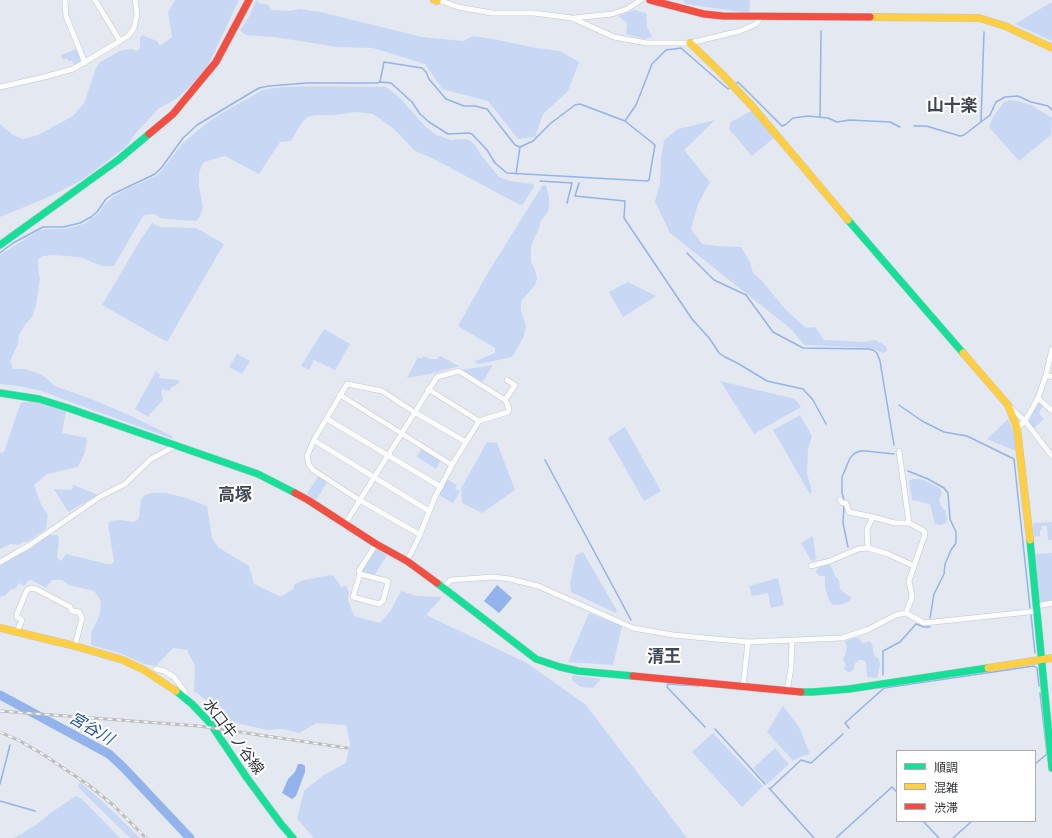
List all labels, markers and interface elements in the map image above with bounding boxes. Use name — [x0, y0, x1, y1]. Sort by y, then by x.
district label: 山十楽 — [927, 96, 977, 116]
district label: 高塚 — [218, 485, 252, 505]
district label: 清王 — [647, 647, 681, 667]
street label: 水口牛ノ谷線 — [199, 696, 267, 778]
water label: 宮谷川 — [65, 709, 117, 749]
legend — [896, 750, 1036, 822]
text: 順調 — [934, 760, 958, 775]
text: 混雑 — [934, 780, 958, 795]
text: 渋滞 — [934, 800, 958, 815]

